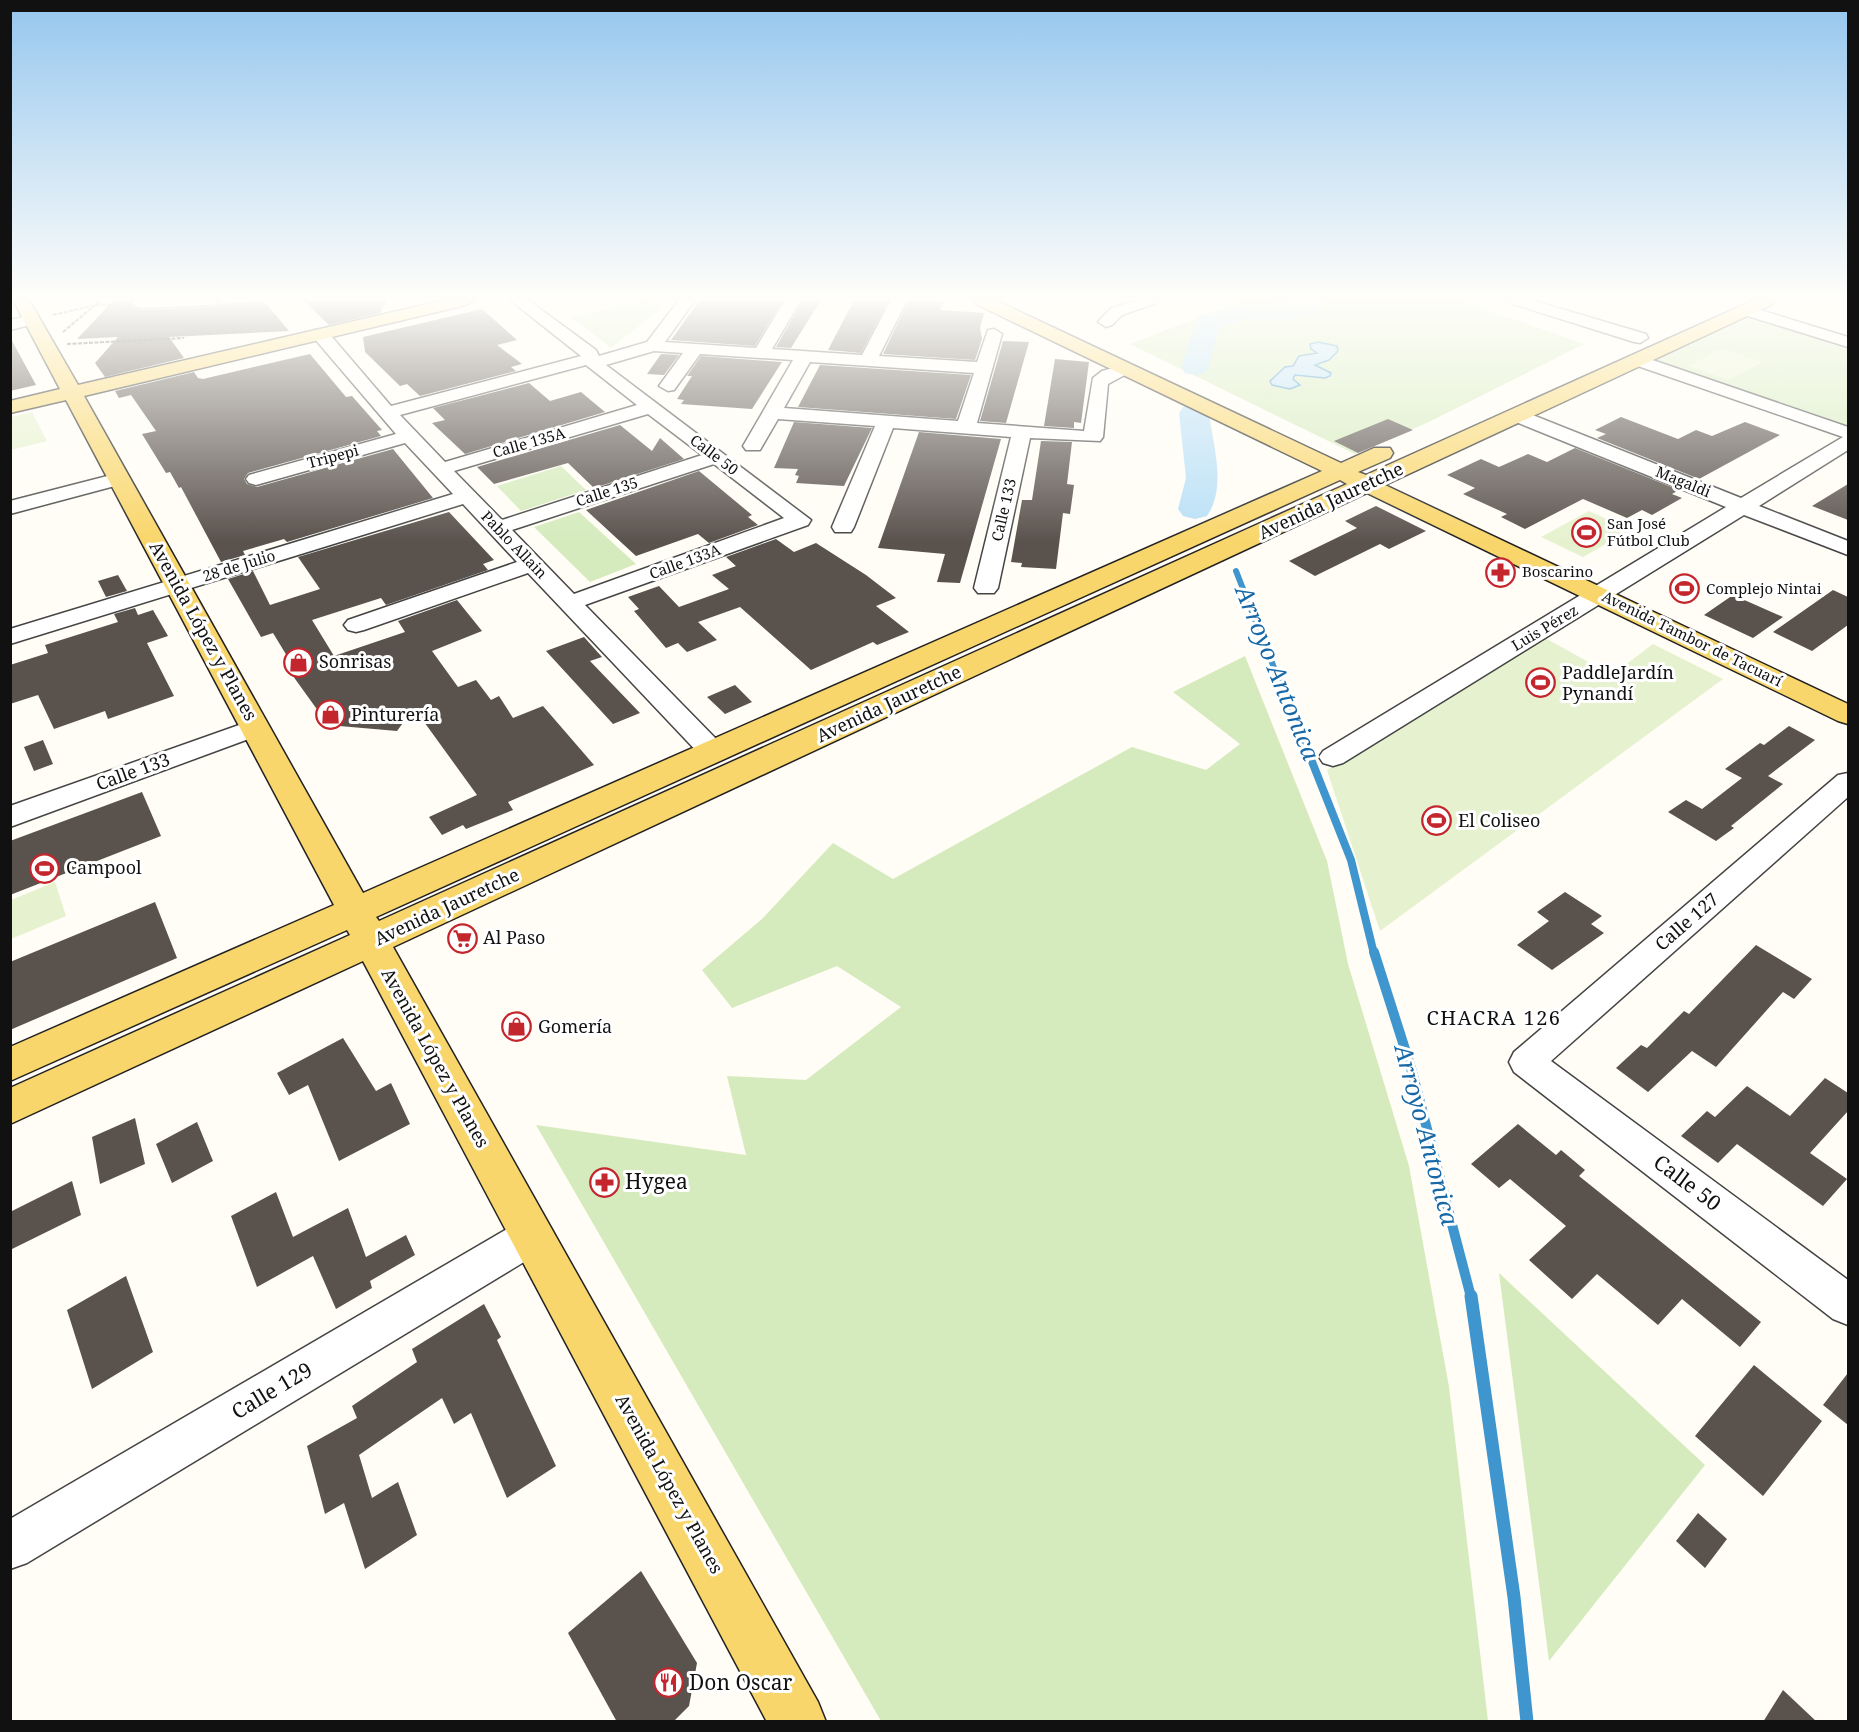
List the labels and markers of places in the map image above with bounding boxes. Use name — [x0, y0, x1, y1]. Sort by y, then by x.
place label: San José Fútbol Club — [1607, 513, 1690, 550]
sports icon: San José Fútbol Club — [1570, 517, 1602, 549]
pharmacy icon: Boscarino — [1485, 556, 1517, 588]
place label: Boscarino — [1522, 561, 1593, 581]
sports icon: Complejo Nintai — [1669, 573, 1701, 605]
place label: Complejo Nintai — [1706, 578, 1822, 598]
shop icon: Sonrisas — [282, 646, 314, 678]
place label: Sonrisas — [319, 649, 391, 673]
place label: PaddleJardín Pynandí — [1562, 660, 1674, 705]
sports icon: PaddleJardín Pynandí — [1525, 667, 1557, 699]
shop icon: Pinturería — [314, 699, 346, 731]
place label: Pinturería — [351, 702, 440, 726]
sports icon: El Coliseo — [1421, 805, 1453, 837]
place label: El Coliseo — [1458, 808, 1540, 832]
sports icon: Campool — [29, 852, 61, 884]
place label: Campool — [66, 855, 142, 879]
supermarket icon: Al Paso — [446, 922, 478, 954]
place label: Al Paso — [483, 925, 545, 949]
shop icon: Gomería — [501, 1011, 533, 1043]
place label: Gomería — [538, 1014, 612, 1038]
pharmacy icon: Hygea — [588, 1166, 620, 1198]
place label: Hygea — [625, 1167, 688, 1195]
restaurant icon: Don Oscar — [652, 1667, 684, 1699]
place label: Don Oscar — [689, 1668, 793, 1696]

